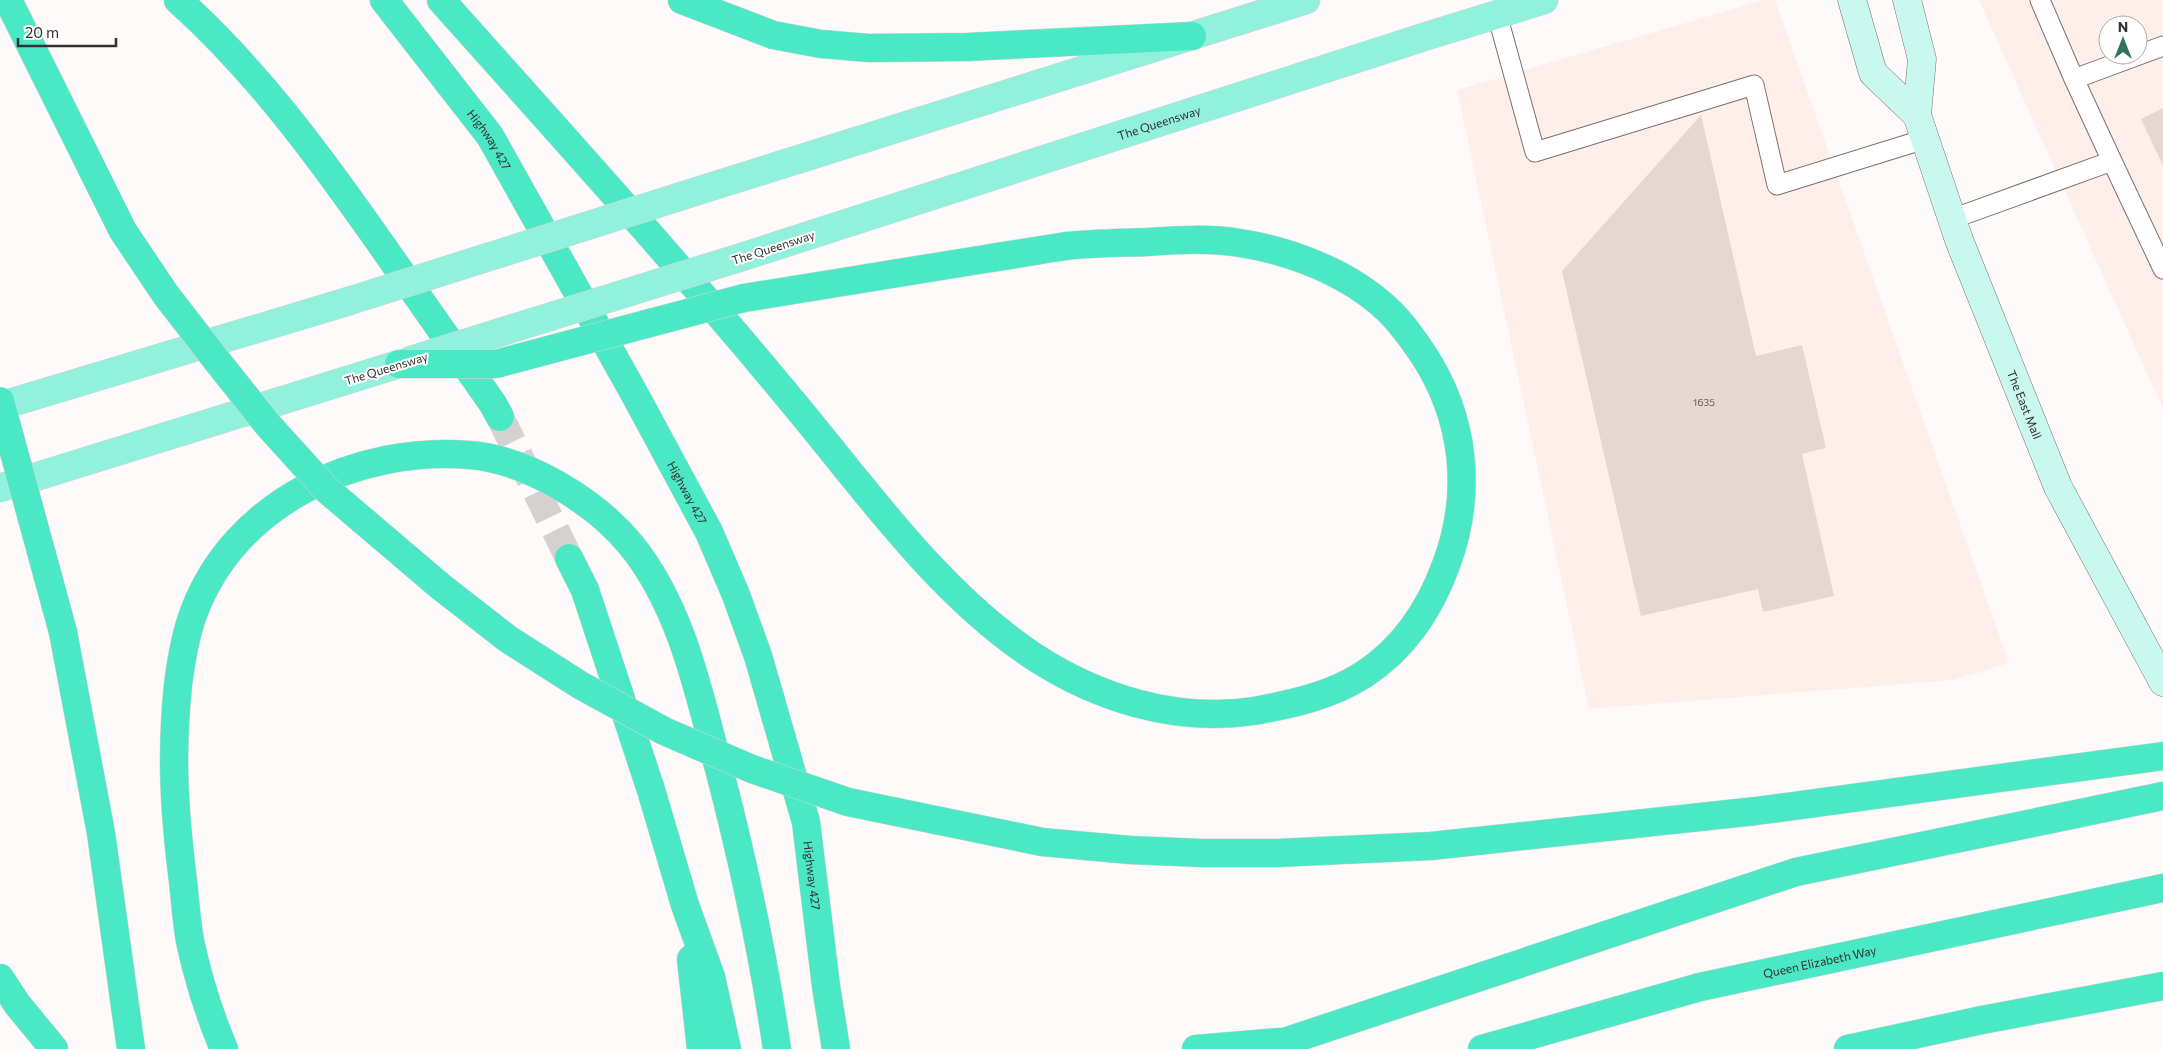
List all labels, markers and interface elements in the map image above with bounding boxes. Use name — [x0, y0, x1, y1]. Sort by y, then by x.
scale bar — [18, 15, 115, 47]
north arrow — [2098, 15, 2148, 65]
text: N — [2118, 18, 2128, 35]
text: 20 m — [25, 23, 59, 41]
street label: The Queensway — [1116, 102, 1202, 142]
street label: Highway 427 — [465, 106, 514, 172]
street label: The Queensway — [730, 227, 816, 267]
street label: The Queensway — [343, 349, 429, 387]
street label: The East Mall — [2005, 368, 2045, 441]
house number: 1635 — [1693, 396, 1715, 408]
street label: Highway 427 — [665, 459, 710, 526]
street label: Highway 427 — [801, 840, 824, 911]
street label: Queen Elizabeth Way — [1762, 943, 1878, 980]

